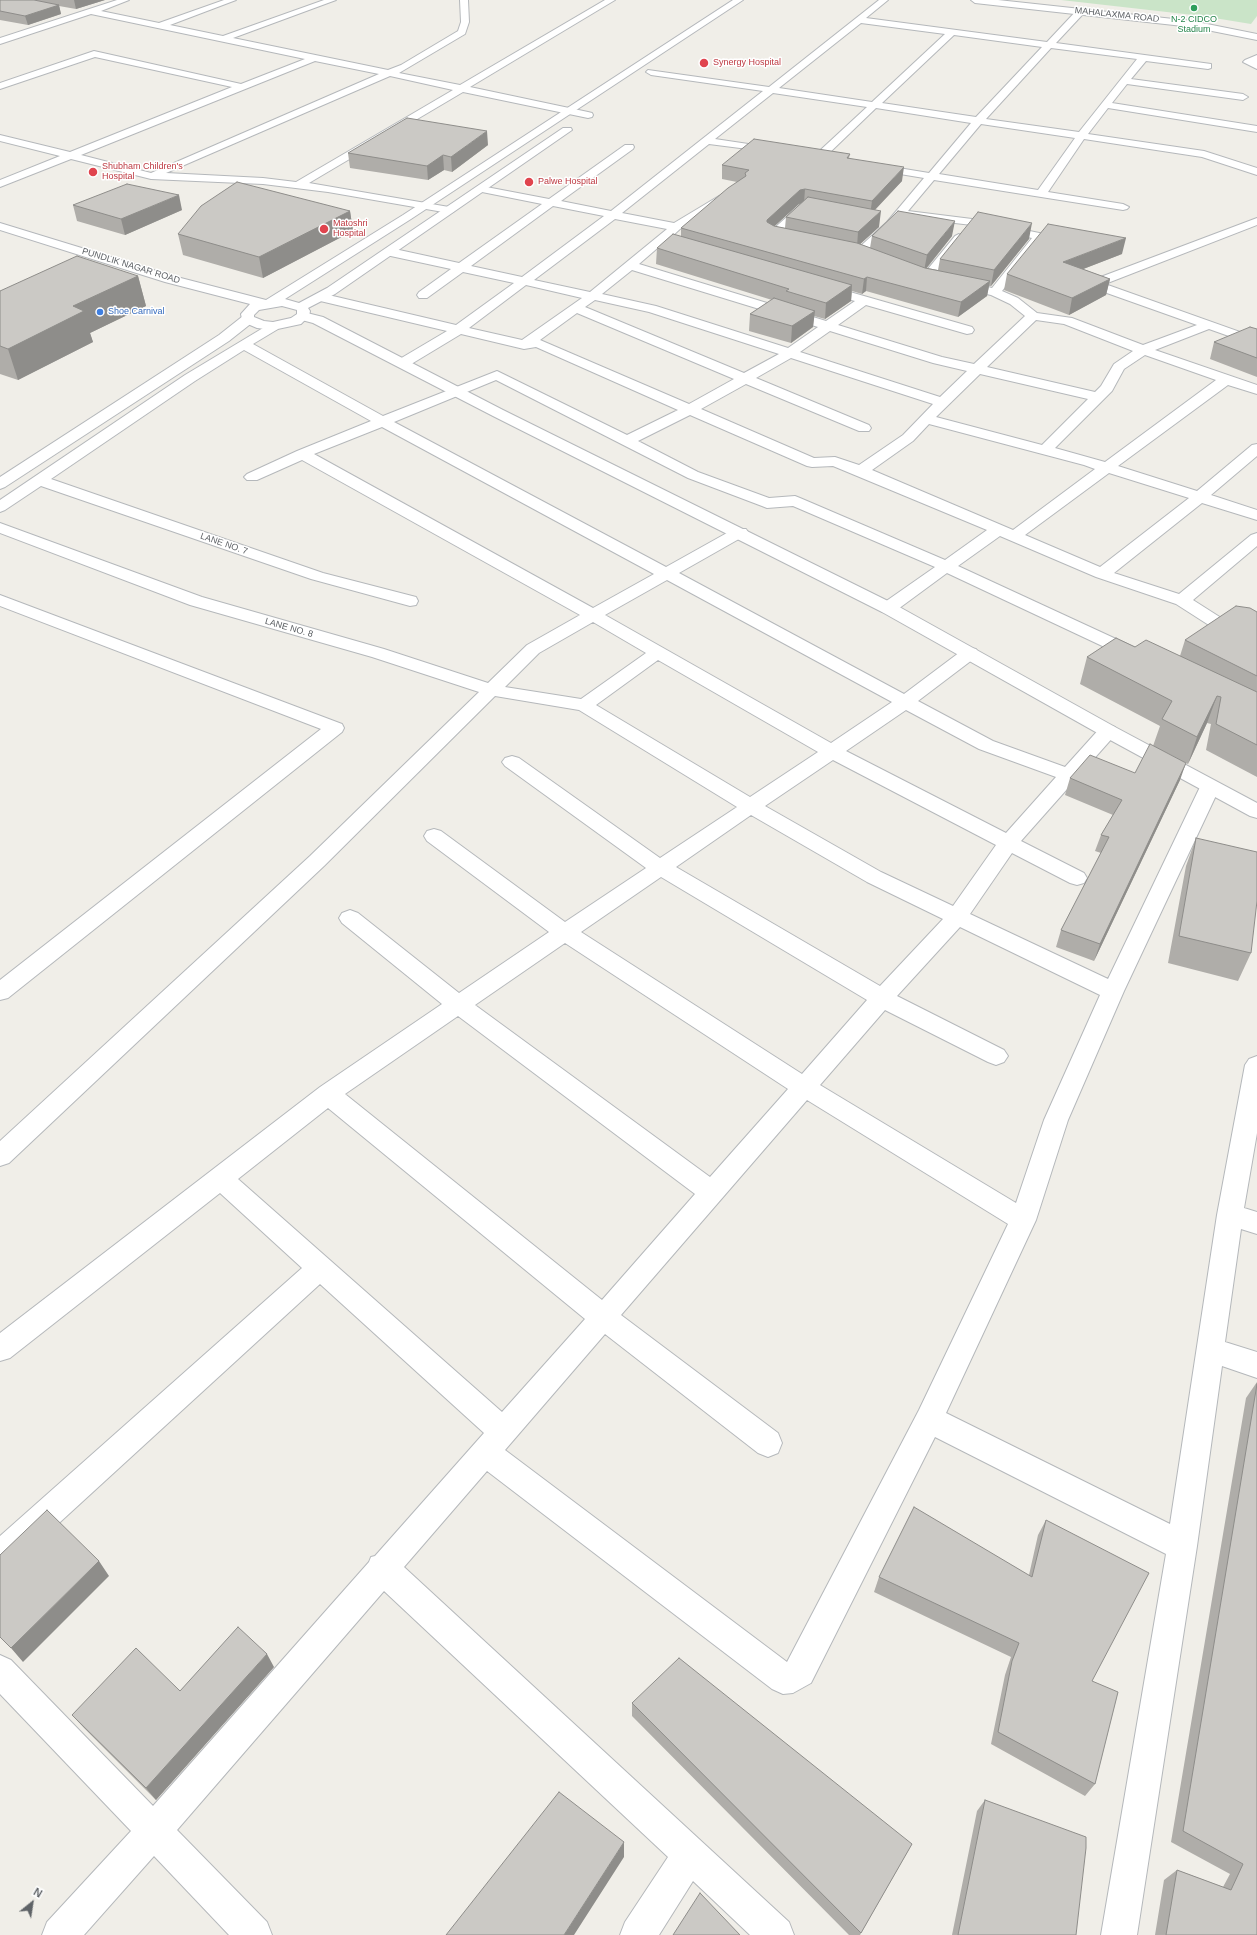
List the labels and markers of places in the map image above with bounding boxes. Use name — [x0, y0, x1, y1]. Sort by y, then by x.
marker: N-2 CIDCO Stadium — [1189, 3, 1199, 13]
place label: N-2 CIDCO Stadium — [1171, 15, 1217, 36]
marker: Synergy Hospital — [698, 57, 710, 69]
place label: Synergy Hospital — [713, 58, 781, 68]
place label: Shubham Children's Hospital — [102, 162, 183, 183]
marker: Shubham Children's Hospital — [87, 166, 99, 178]
marker: Palwe Hospital — [523, 176, 535, 188]
place label: Palwe Hospital — [538, 177, 598, 187]
place label: Matoshri Hospital — [333, 219, 368, 240]
marker: Matoshri Hospital — [318, 223, 330, 235]
marker: Shoe Carnival — [95, 307, 105, 317]
place label: Shoe Carnival — [108, 307, 165, 317]

